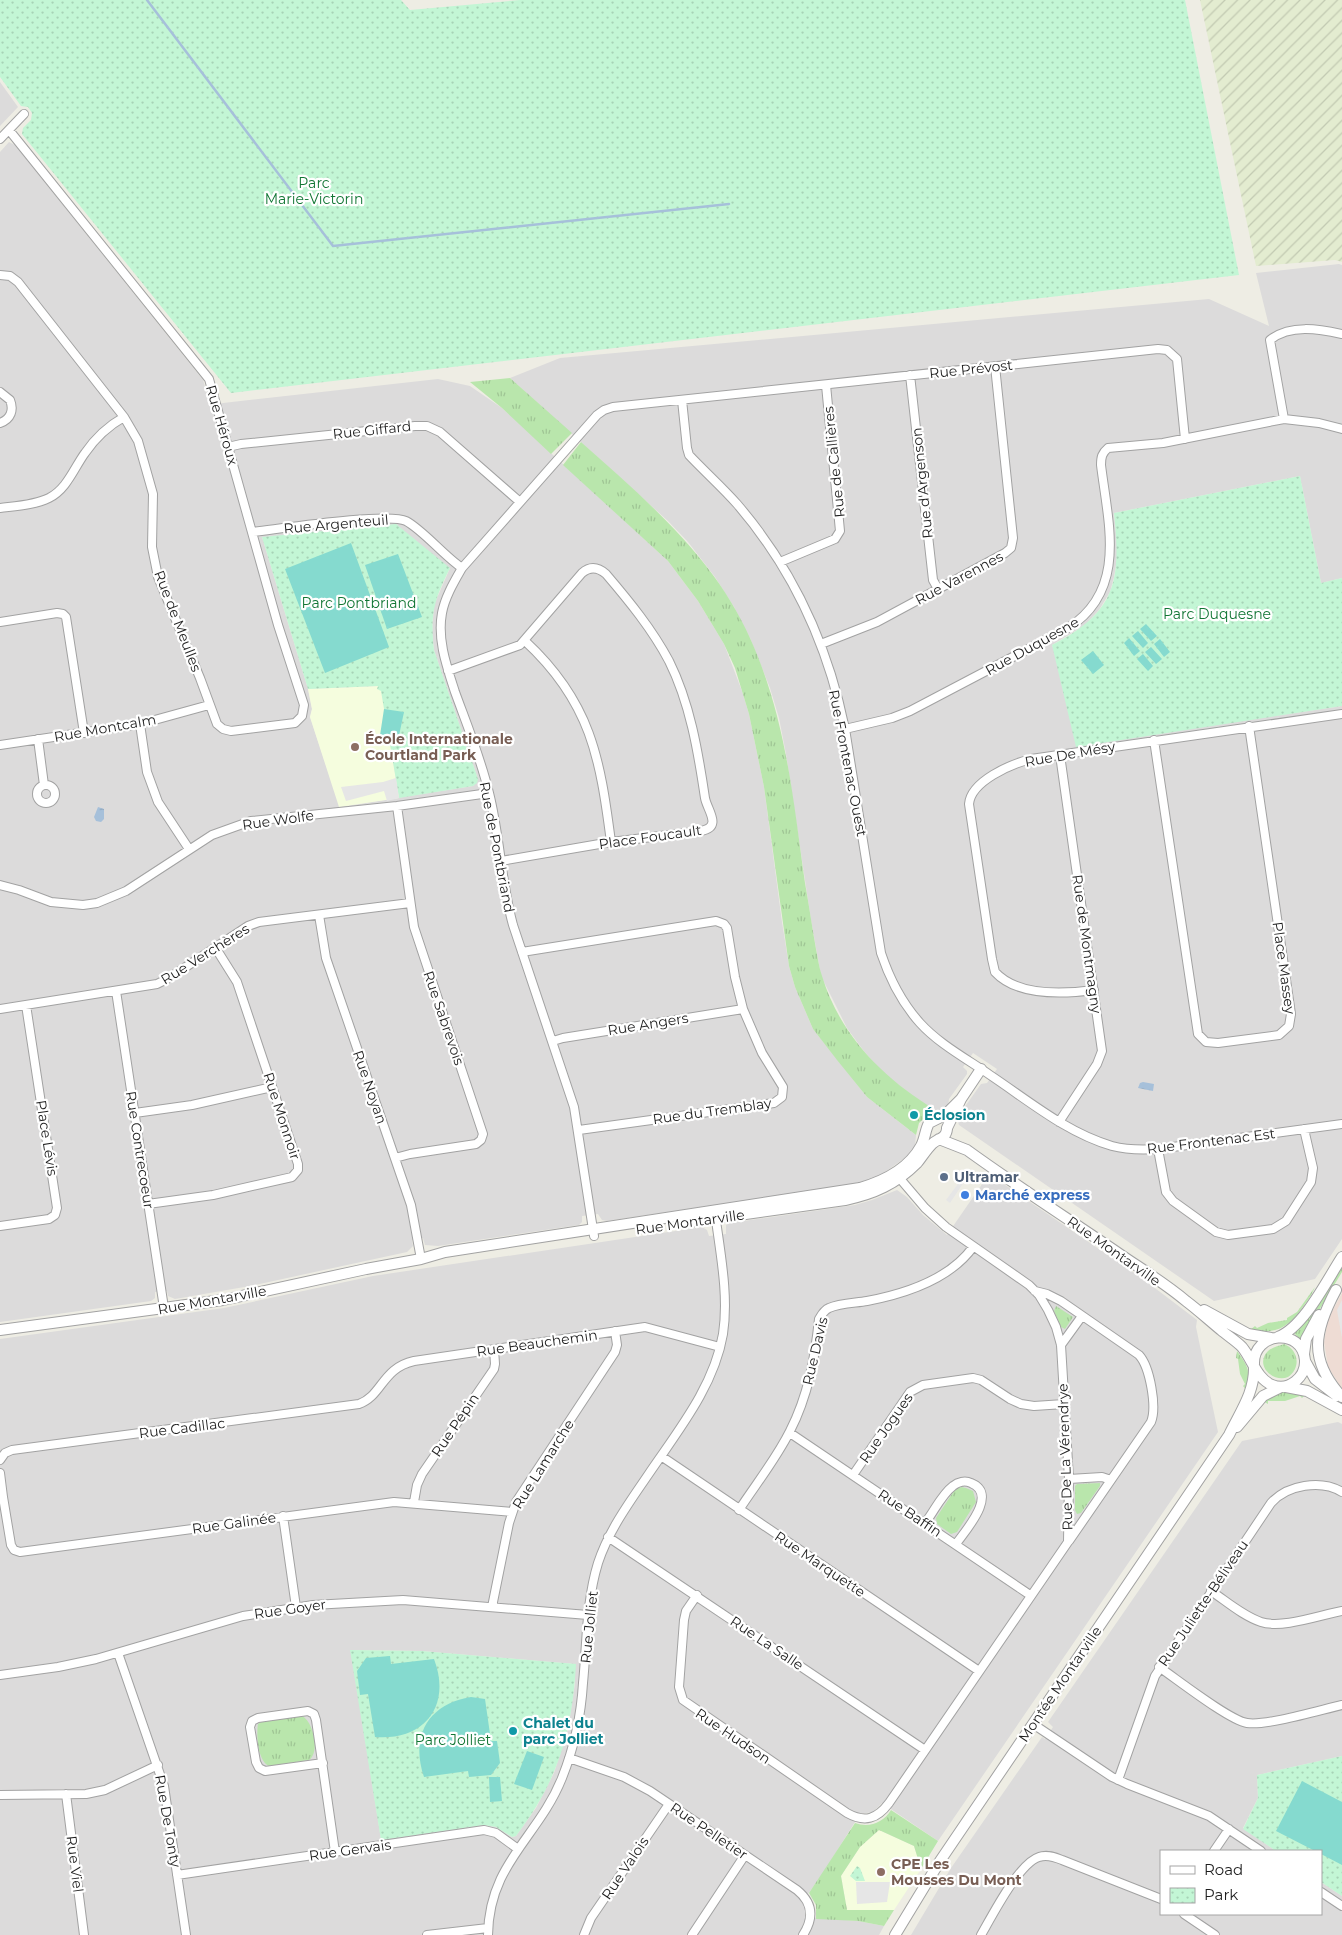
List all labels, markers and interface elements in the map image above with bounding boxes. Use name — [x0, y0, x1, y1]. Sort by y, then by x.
park label: Parc Marie-Victorin — [265, 174, 363, 208]
street label: Rue Prévost — [928, 356, 1014, 382]
street label: Rue Héroux — [202, 383, 242, 468]
street label: Rue de Callières — [819, 405, 849, 519]
street label: Rue Giffard — [332, 417, 412, 443]
street label: Rue d'Argenson — [907, 427, 937, 539]
street label: Rue Argenteuil — [283, 510, 389, 538]
street label: Rue Varennes — [912, 547, 1006, 609]
street label: Rue de Meulles — [150, 568, 206, 674]
park label: Parc Pontbriand — [302, 594, 416, 612]
park label: Parc Duquesne — [1163, 605, 1271, 623]
street label: Rue Duquesne — [982, 613, 1082, 679]
street label: Rue Frontenac Ouest — [825, 688, 871, 838]
street label: Rue Montcalm — [52, 710, 158, 746]
place label: École Internationale Courtland Park — [365, 730, 513, 764]
street label: Rue De Mésy — [1023, 737, 1117, 771]
marker: École Internationale Courtland Park — [349, 741, 361, 753]
street label: Rue de Pontbriand — [475, 780, 519, 914]
street label: Rue Wolfe — [241, 806, 315, 834]
street label: Place Foucault — [597, 821, 703, 853]
street label: Rue de Montmagny — [1068, 873, 1106, 1015]
street label: Rue Verchères — [157, 920, 253, 988]
street label: Place Massey — [1269, 921, 1299, 1016]
street label: Rue Sabrevois — [419, 968, 469, 1068]
street label: Rue Angers — [606, 1009, 690, 1039]
street label: Rue Noyan — [349, 1048, 391, 1126]
street label: Rue Monnoir — [259, 1070, 305, 1162]
street label: Rue Contrecoeur — [122, 1090, 158, 1211]
street label: Rue du Tremblay — [652, 1094, 773, 1128]
street label: Place Lévis — [32, 1099, 62, 1177]
place label: Éclosion — [924, 1106, 985, 1124]
marker: Éclosion — [908, 1109, 920, 1121]
street label: Rue Frontenac Est — [1146, 1124, 1276, 1158]
place label: Ultramar — [954, 1168, 1019, 1186]
marker: Ultramar — [938, 1171, 950, 1183]
place label: Marché express — [975, 1186, 1090, 1204]
marker: Marché express — [959, 1189, 971, 1201]
street label: Rue Montarville — [634, 1205, 746, 1239]
street label: Rue Montarville — [1064, 1212, 1164, 1290]
street label: Rue Montarville — [156, 1282, 268, 1318]
street label: Rue Davis — [798, 1315, 832, 1387]
street label: Rue Beauchemin — [475, 1326, 599, 1360]
street label: Rue De La Vérendrye — [1053, 1383, 1077, 1531]
street label: Rue Jogues — [855, 1389, 917, 1467]
street label: Rue Pépin — [427, 1390, 483, 1460]
street label: Rue Cadillac — [138, 1414, 226, 1442]
street label: Rue Lamarche — [508, 1416, 578, 1512]
street label: Rue Baffin — [875, 1485, 945, 1541]
street label: Rue Galinée — [191, 1508, 277, 1538]
street label: Rue Marquette — [771, 1527, 869, 1601]
street label: Rue Juliette-Béliveau — [1154, 1536, 1252, 1670]
street label: Rue Jolliet — [576, 1590, 602, 1664]
street label: Rue Goyer — [253, 1595, 328, 1623]
street label: Rue La Salle — [727, 1612, 807, 1674]
street label: Montée Montarville — [1014, 1623, 1106, 1745]
street label: Rue Hudson — [692, 1704, 774, 1768]
place label: Chalet du parc Jolliet — [523, 1714, 604, 1748]
marker: Chalet du parc Jolliet — [507, 1725, 519, 1737]
park label: Parc Jolliet — [415, 1731, 491, 1749]
street label: Rue De Tonty — [151, 1773, 185, 1869]
street label: Rue Pelletier — [667, 1799, 751, 1864]
street label: Rue Valois — [597, 1833, 653, 1903]
street label: Rue Viel — [63, 1835, 87, 1893]
street label: Rue Gervais — [308, 1835, 392, 1865]
legend — [1160, 1850, 1322, 1915]
place label: CPE Les Mousses Du Mont — [891, 1855, 1022, 1889]
text: Road — [1204, 1860, 1243, 1879]
marker: CPE Les Mousses Du Mont — [875, 1866, 887, 1878]
text: Park — [1204, 1885, 1238, 1904]

